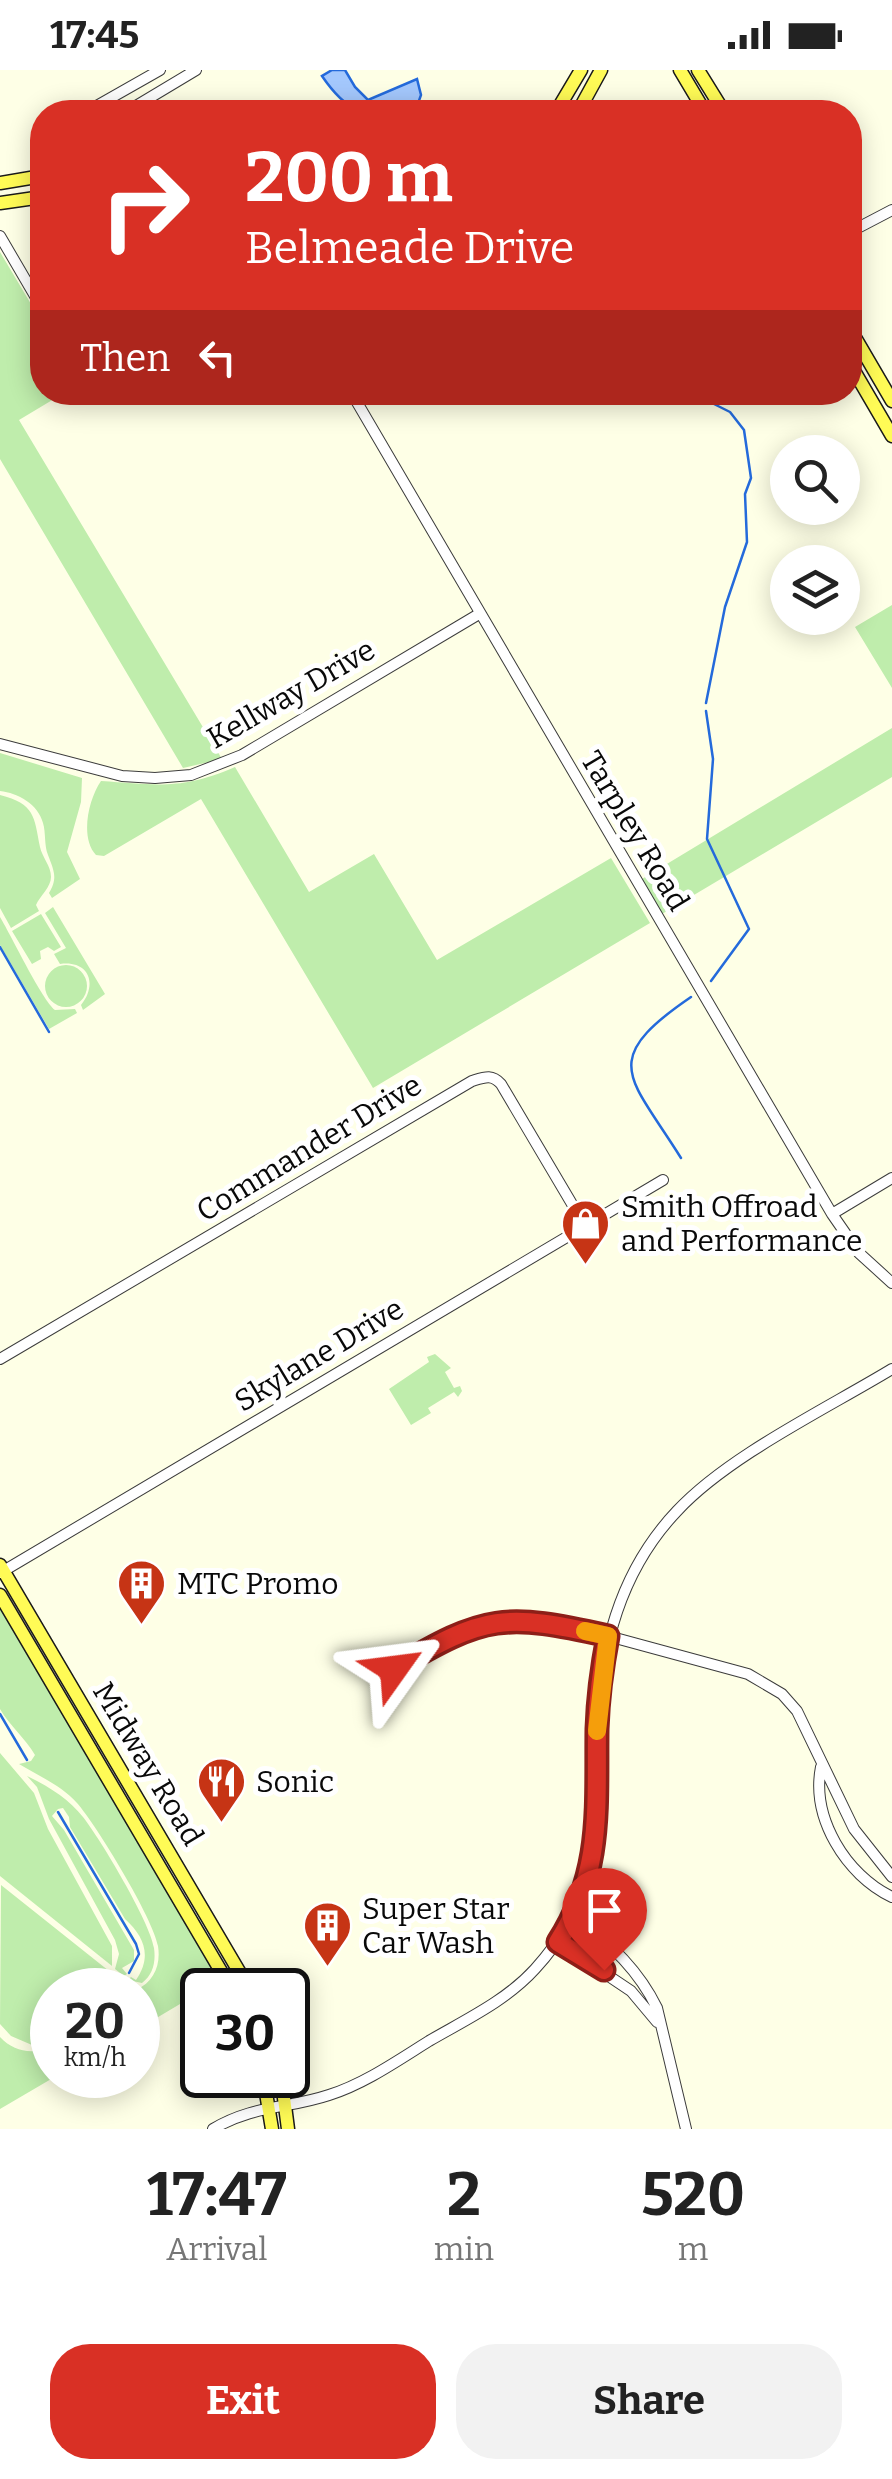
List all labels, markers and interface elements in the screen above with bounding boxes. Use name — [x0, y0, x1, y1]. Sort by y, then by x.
text: 17:45 — [50, 12, 139, 58]
text: 200 m — [245, 136, 453, 220]
icon: right — [80, 140, 210, 270]
text: Belmeade Drive — [245, 221, 574, 275]
icon: left — [190, 330, 245, 385]
text: Then — [80, 335, 170, 381]
map controls — [770, 435, 860, 635]
button: search — [770, 435, 860, 525]
button: layers — [770, 545, 860, 635]
street label: Kellway Drive — [201, 631, 381, 757]
street label: Tarpley Road — [573, 745, 697, 918]
street label: Commander Drive — [190, 1067, 428, 1229]
place label: Smith Offroad and Performance — [621, 1189, 862, 1259]
shop icon: Smith Offroad and Performance — [560, 1198, 612, 1266]
street label: Skylane Drive — [228, 1291, 410, 1419]
building icon: MTC Promo — [116, 1558, 168, 1626]
place label: MTC Promo — [177, 1566, 338, 1602]
position arrow — [342, 1617, 446, 1721]
street label: Midway Road — [85, 1676, 211, 1852]
restaurant icon: Sonic — [195, 1756, 247, 1824]
place label: Sonic — [256, 1764, 334, 1800]
pin — [562, 1868, 647, 1971]
icon: arrive — [577, 1883, 632, 1938]
place label: Super Star Car Wash — [362, 1891, 509, 1961]
building icon: Super Star Car Wash — [301, 1900, 353, 1968]
speed limit sign: 30 — [180, 1968, 310, 2098]
text: 20 — [65, 1991, 125, 2051]
text: km/h — [64, 2043, 126, 2073]
text: 17:47 — [147, 2159, 287, 2231]
text: 2 — [447, 2159, 481, 2231]
text: 520 — [641, 2159, 745, 2231]
text: Arrival — [166, 2230, 268, 2268]
text: min — [434, 2230, 494, 2268]
text: m — [678, 2230, 708, 2268]
button: Exit — [50, 2344, 436, 2459]
button: Share — [456, 2344, 842, 2459]

